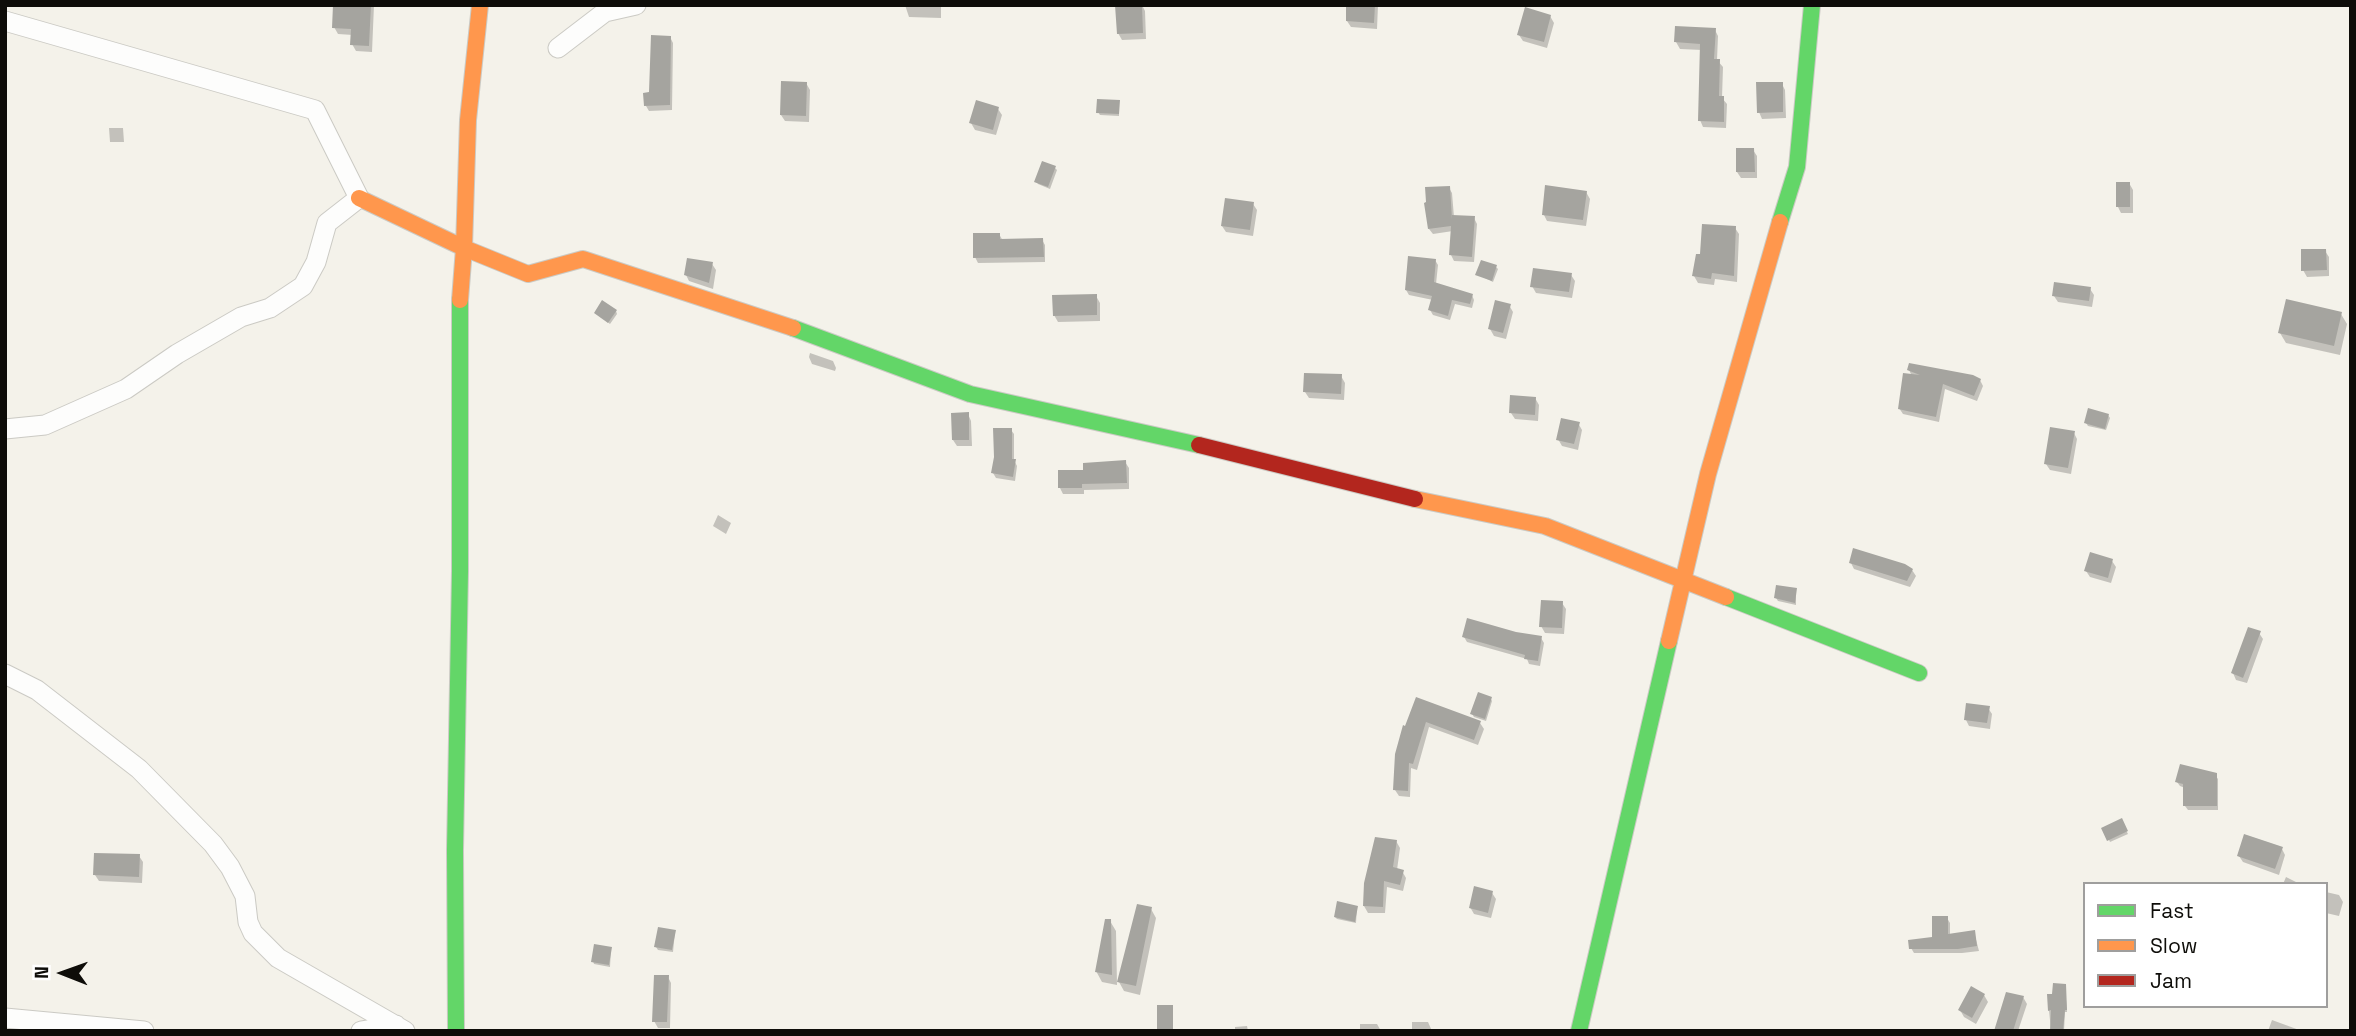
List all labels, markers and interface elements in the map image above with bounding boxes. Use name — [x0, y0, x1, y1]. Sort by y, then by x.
legend — [2083, 882, 2328, 1008]
text: Fast — [2150, 897, 2194, 924]
text: Slow — [2150, 932, 2198, 959]
north arrow — [28, 938, 98, 1008]
text: N — [29, 966, 54, 979]
text: Jam — [2150, 967, 2192, 994]

